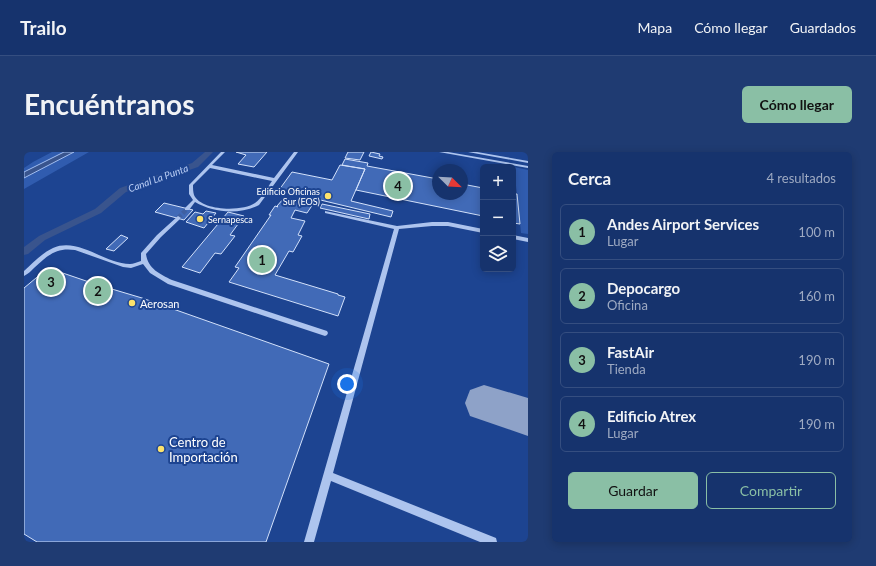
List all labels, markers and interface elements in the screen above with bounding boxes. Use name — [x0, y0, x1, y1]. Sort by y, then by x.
text: Trailo — [20, 16, 67, 39]
text: Mapa — [638, 19, 672, 36]
text: Cómo llegar — [694, 19, 768, 36]
text: Guardados — [790, 19, 856, 36]
button: Cómo llegar — [742, 86, 852, 123]
text: Encuéntranos — [24, 87, 195, 121]
water label: Canal La Punta — [126, 162, 190, 194]
north arrow — [432, 164, 468, 200]
map controls — [480, 164, 516, 272]
button: + — [480, 164, 516, 200]
text: Cerca — [568, 168, 611, 189]
text: 4 resultados — [766, 170, 836, 186]
pin: 4 — [385, 171, 411, 201]
place label: Edificio Oficinas Sur (EOS) — [257, 186, 320, 207]
marker: Edificio Oficinas Sur (EOS) — [323, 191, 333, 201]
button: − — [480, 200, 516, 236]
marker: Sernapesca — [195, 214, 205, 224]
place label: Sernapesca — [208, 214, 253, 225]
text: Andes Airport Services — [607, 215, 759, 233]
text: 1 — [578, 224, 586, 240]
text: 100 m — [798, 224, 835, 240]
text: Lugar — [607, 233, 639, 249]
button: layers — [480, 236, 516, 272]
pin: 1 — [249, 245, 275, 275]
pin: 3 — [38, 267, 64, 297]
pin: 2 — [85, 276, 111, 306]
text: Depocargo — [607, 279, 680, 297]
text: 2 — [578, 288, 586, 304]
text: 160 m — [798, 288, 835, 304]
place label: Aerosan — [140, 297, 180, 310]
text: Oficina — [607, 297, 648, 313]
marker: Aerosan — [127, 298, 137, 308]
text: FastAir — [607, 343, 654, 361]
text: 3 — [578, 352, 586, 368]
text: 190 m — [798, 352, 835, 368]
text: Tienda — [607, 361, 646, 377]
your location — [337, 374, 357, 394]
text: Edificio Atrex — [607, 407, 696, 425]
text: 4 — [578, 416, 586, 432]
text: 190 m — [798, 416, 835, 432]
text: Lugar — [607, 425, 639, 441]
place label: Centro de Importación — [169, 434, 238, 465]
marker: Centro de Importación — [156, 444, 166, 454]
button: Guardar — [568, 472, 698, 509]
button: Compartir — [706, 472, 836, 509]

